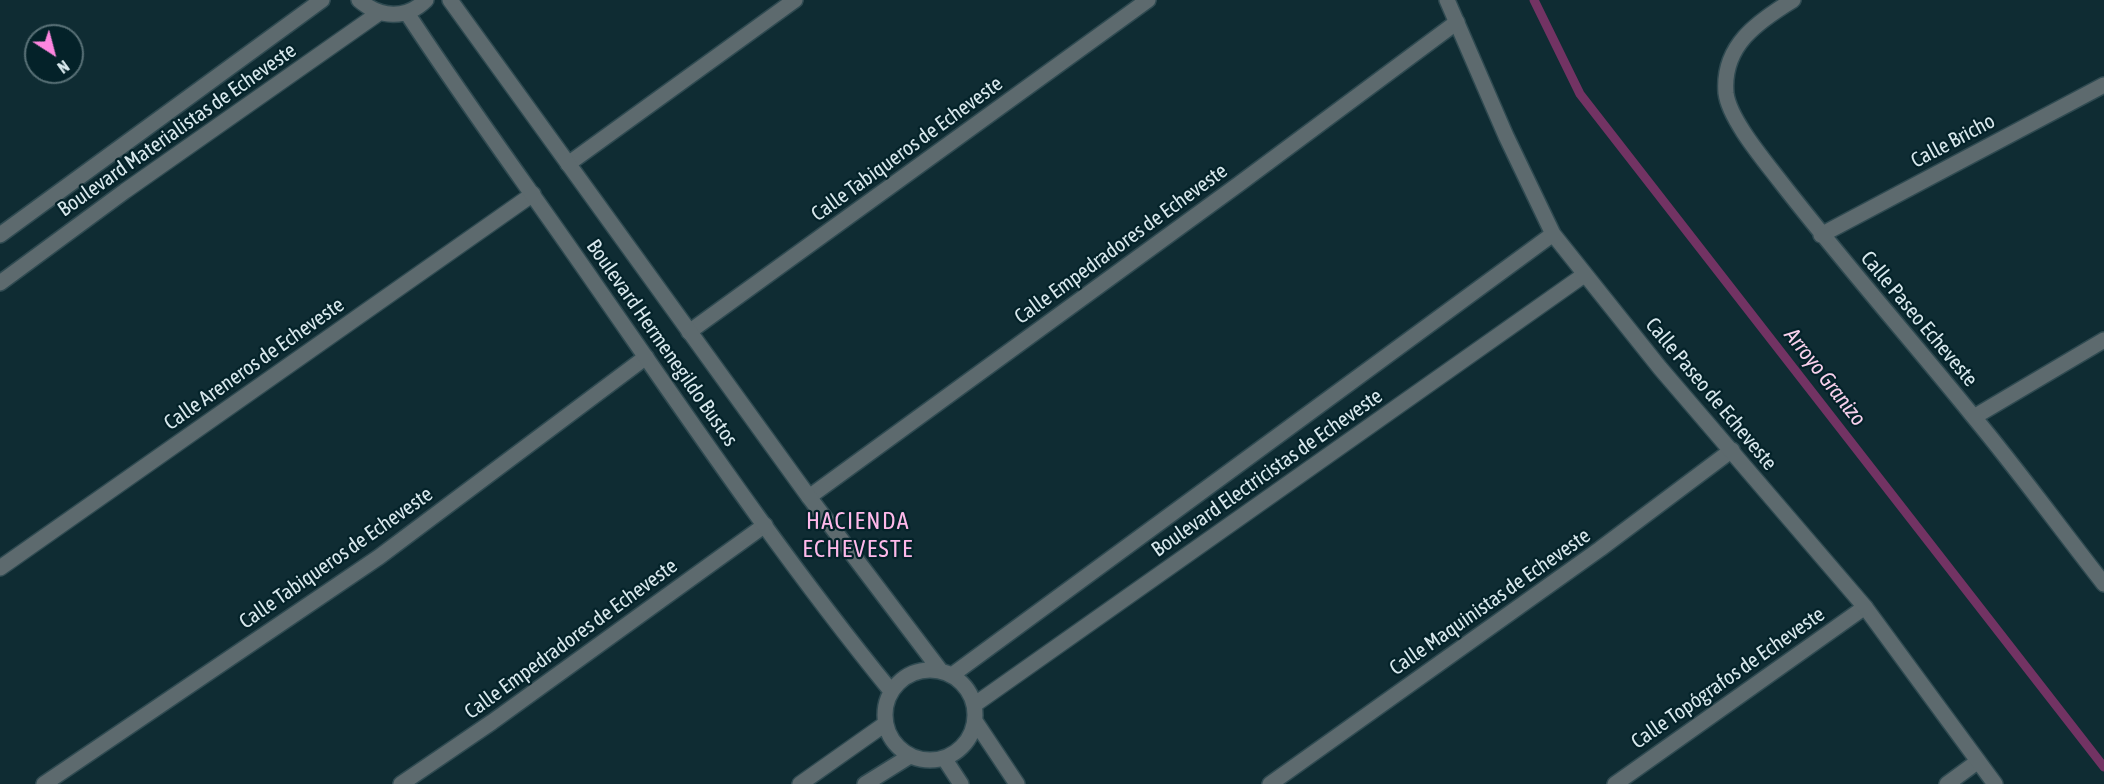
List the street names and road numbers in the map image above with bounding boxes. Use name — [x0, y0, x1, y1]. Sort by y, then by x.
street label: Boulevard Materialistas de Echeveste — [53, 38, 301, 222]
street label: Calle Tabiqueros de Echeveste — [806, 71, 1008, 227]
street label: Calle Bricho — [1907, 108, 1999, 174]
street label: Calle Empedradores de Echeveste — [1010, 158, 1232, 330]
street label: Boulevard Hermenegildo Bustos — [581, 235, 743, 451]
street label: Calle Paseo Echeveste — [1855, 246, 1983, 392]
street label: Calle Areneros de Echeveste — [159, 292, 349, 436]
street label: Calle Paseo de Echeveste — [1640, 313, 1782, 475]
street label: Boulevard Electricistas de Echeveste — [1147, 384, 1387, 562]
street label: Calle Tabiqueros de Echeveste — [234, 482, 438, 634]
street label: Calle Maquinistas de Echeveste — [1385, 523, 1595, 681]
street label: Calle Empedradores de Echeveste — [460, 553, 682, 725]
street label: Calle Topógrafos de Echeveste — [1627, 602, 1829, 754]

